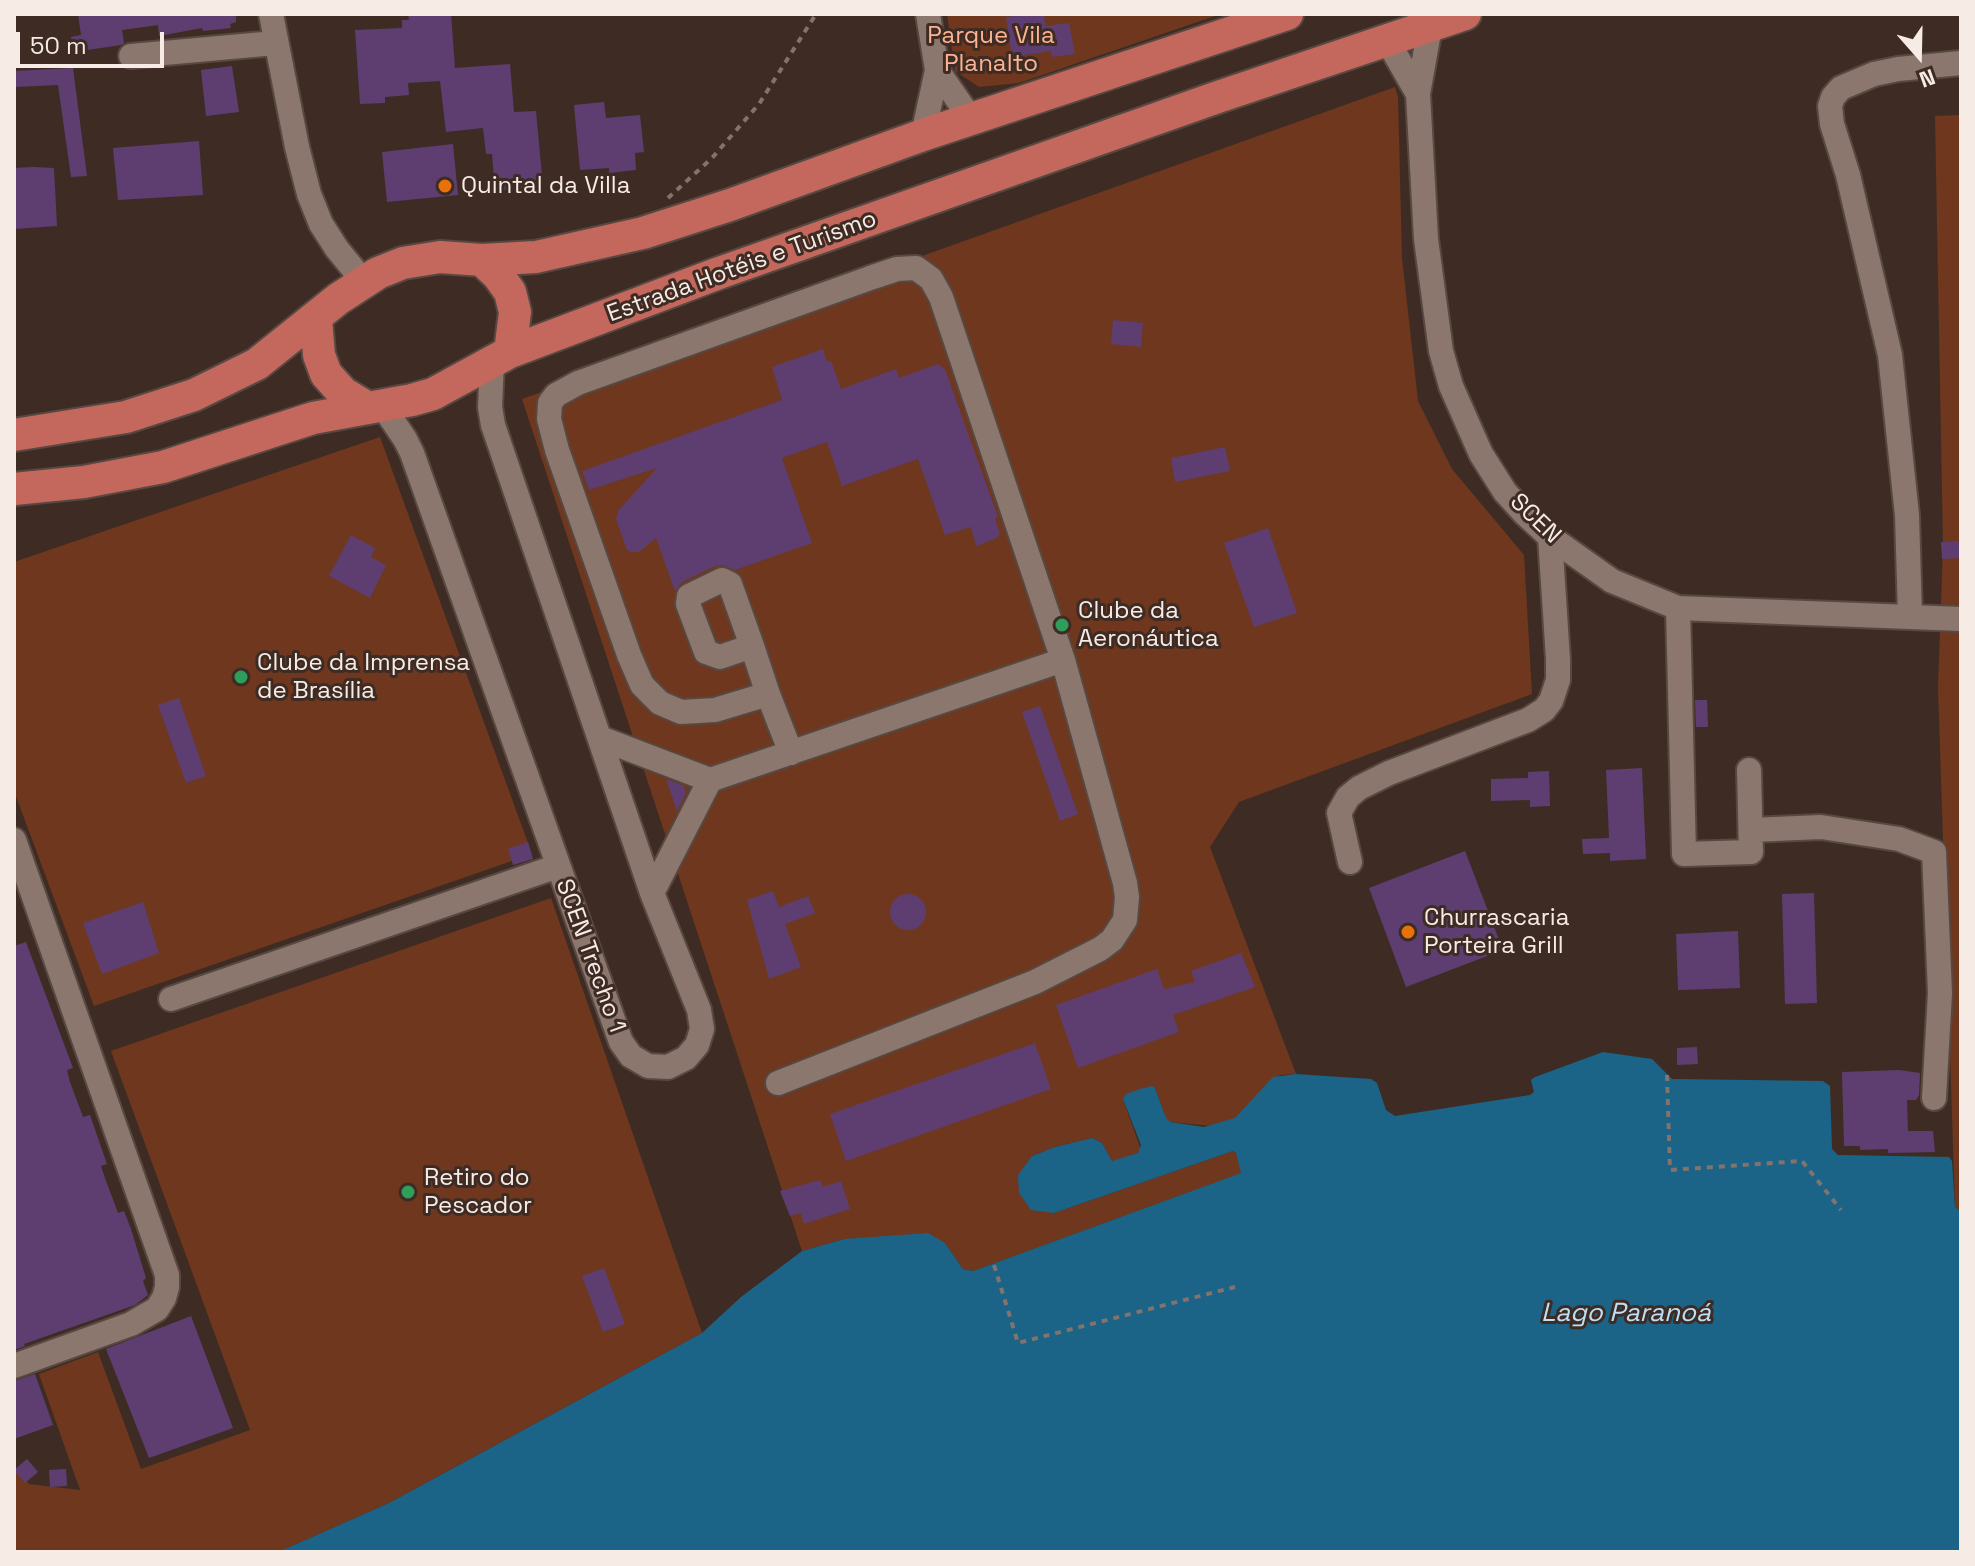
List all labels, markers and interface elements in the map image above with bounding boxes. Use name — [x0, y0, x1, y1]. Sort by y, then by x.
scale bar — [20, 16, 168, 66]
north arrow — [1879, 16, 1959, 96]
park label: Parque Vila Planalto — [927, 22, 1055, 78]
text: 50 m — [30, 30, 87, 61]
text: N — [1915, 63, 1939, 94]
place label: Quintal da Villa — [461, 172, 631, 200]
marker: Quintal da Villa — [436, 177, 454, 195]
street label: Estrada Hotéis e Turismo — [603, 205, 881, 329]
street label: SCEN — [1504, 488, 1566, 550]
place label: Clube da Aeronáutica — [1078, 597, 1219, 653]
marker: Clube da Aeronáutica — [1053, 616, 1071, 634]
place label: Clube da Imprensa de Brasília — [257, 649, 470, 705]
marker: Clube da Imprensa de Brasília — [232, 668, 250, 686]
street label: SCEN Trecho 1 — [549, 875, 631, 1037]
place label: Churrascaria Porteira Grill — [1424, 904, 1570, 960]
marker: Churrascaria Porteira Grill — [1399, 923, 1417, 941]
place label: Retiro do Pescador — [424, 1164, 532, 1220]
marker: Retiro do Pescador — [399, 1183, 417, 1201]
water label: Lago Paranoá — [1541, 1298, 1711, 1330]

